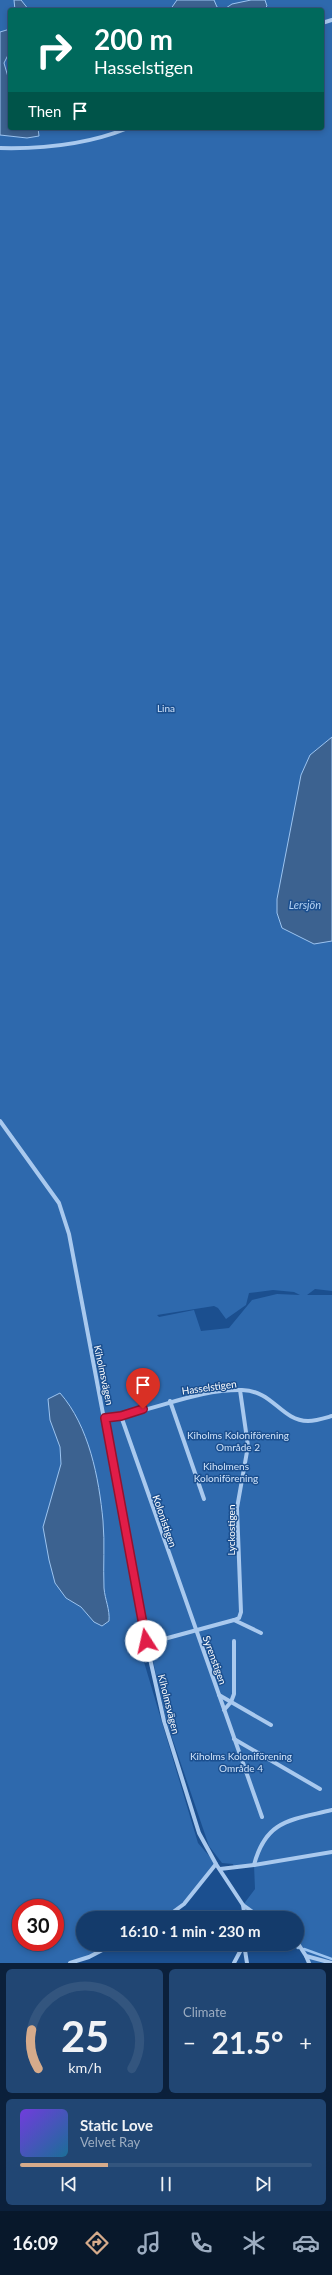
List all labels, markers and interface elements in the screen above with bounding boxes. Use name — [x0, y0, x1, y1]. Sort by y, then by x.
text: 200 m — [94, 22, 173, 56]
icon: right — [28, 24, 80, 76]
text: Hasselstigen — [94, 56, 193, 78]
icon: arrive — [69, 100, 91, 122]
text: Then — [28, 102, 61, 120]
park label: Lina — [157, 702, 175, 714]
water label: Lersjön — [289, 898, 321, 911]
street label: Kiholmsvägen — [92, 1344, 116, 1406]
pin — [126, 1368, 160, 1409]
icon: arrive — [132, 1374, 154, 1396]
street label: Hasselstigen — [181, 1377, 237, 1397]
park label: Kiholms Koloniförening Område 2 — [187, 1429, 289, 1453]
park label: Kiholmens Koloniförening — [194, 1460, 258, 1484]
street label: Kolonistigen — [150, 1493, 180, 1549]
street label: Lyckostigen — [225, 1505, 237, 1555]
position arrow — [125, 1620, 167, 1662]
street label: Syrenstigen — [201, 1634, 229, 1686]
street label: Kiholmsvägen — [156, 1673, 182, 1735]
park label: Kiholms Koloniförening Område 4 — [190, 1750, 292, 1774]
speed limit sign: 30 — [12, 1899, 64, 1951]
text: 16:10 · 1 min · 230 m — [120, 1922, 260, 1940]
text: Climate — [183, 2004, 226, 2020]
text: 25 — [60, 2011, 109, 2061]
text: 21.5° — [212, 2024, 283, 2060]
text: − — [183, 2029, 196, 2056]
text: + — [299, 2029, 312, 2056]
text: km/h — [68, 2059, 101, 2076]
text: Static Love — [80, 2116, 153, 2134]
text: Velvet Ray — [80, 2134, 140, 2150]
icon: previous — [58, 2173, 80, 2195]
icon: pause — [155, 2173, 177, 2195]
icon: next — [252, 2173, 274, 2195]
icon: directions — [83, 2229, 111, 2257]
icon: music — [135, 2229, 163, 2257]
icon: phone — [187, 2229, 215, 2257]
icon: climate — [240, 2229, 268, 2257]
icon: car — [292, 2229, 320, 2257]
text: 16:09 — [12, 2232, 59, 2254]

